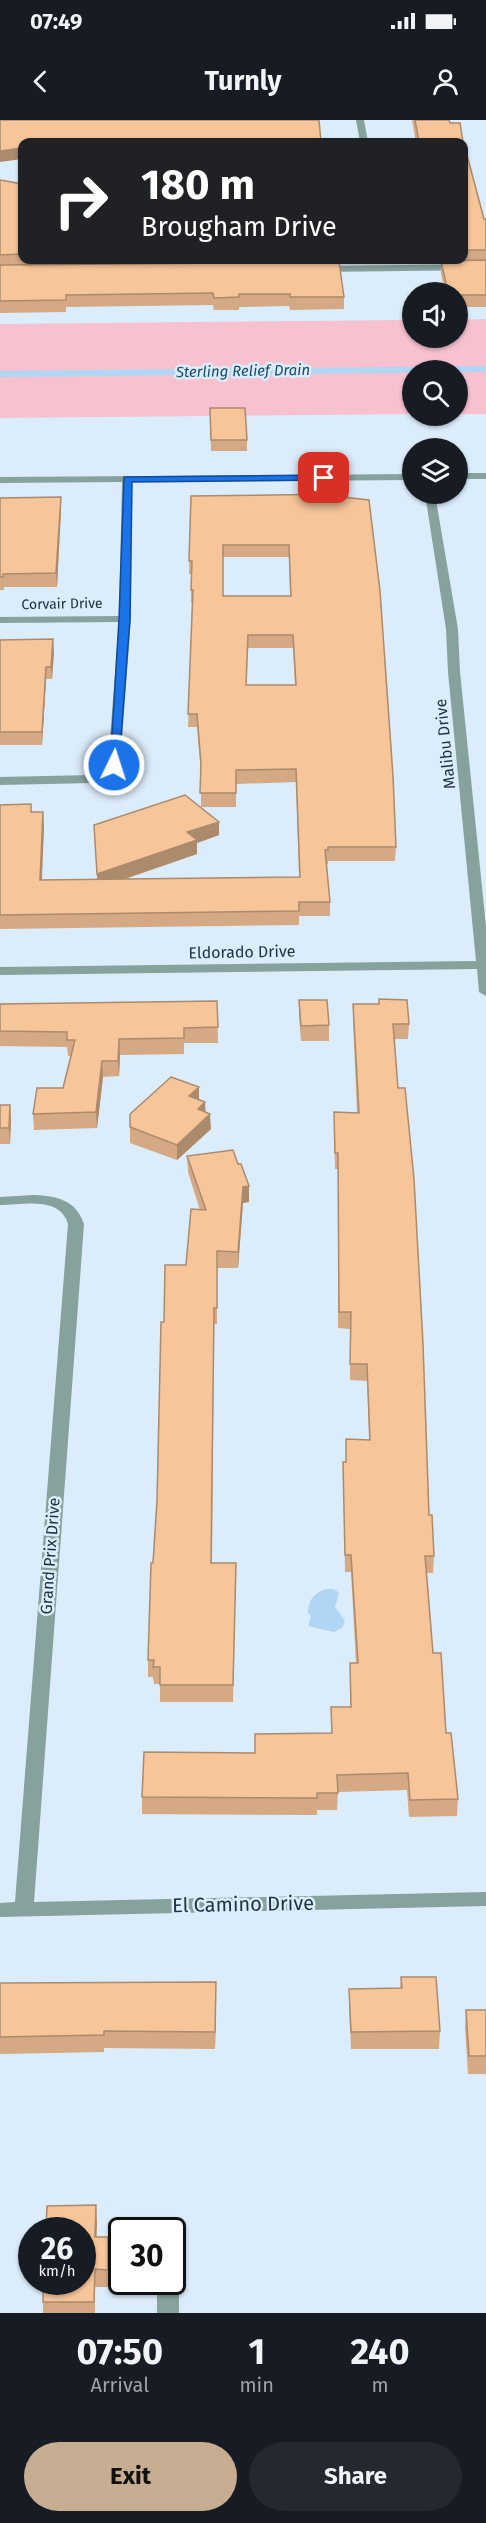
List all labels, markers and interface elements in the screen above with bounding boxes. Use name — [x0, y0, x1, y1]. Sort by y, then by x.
text: 07:49 — [30, 8, 82, 35]
icon: back — [24, 65, 57, 98]
text: Turnly — [204, 65, 282, 97]
icon: person — [429, 65, 462, 98]
text: 180 m — [141, 160, 255, 210]
icon: right — [42, 162, 120, 240]
text: Brougham Drive — [141, 211, 337, 243]
map controls — [402, 282, 468, 504]
button: sound — [402, 282, 468, 348]
button: search — [402, 360, 468, 426]
water label: Sterling Relief Drain — [175, 361, 310, 381]
button: layers — [402, 438, 468, 504]
pin — [298, 452, 349, 503]
icon: arrive — [307, 461, 340, 494]
street label: Corvair Drive — [21, 595, 103, 613]
street label: Malibu Drive — [431, 698, 459, 790]
position arrow — [82, 733, 146, 797]
street label: Eldorado Drive — [188, 942, 296, 962]
street label: Grand Prix Drive — [36, 1497, 64, 1615]
street label: El Camino Drive — [172, 1891, 314, 1917]
speed limit sign: 30 — [108, 2217, 186, 2295]
text: 26 — [41, 2231, 73, 2267]
text: km/h — [38, 2262, 76, 2280]
text: 07:50 — [77, 2330, 163, 2374]
text: 1 — [248, 2330, 265, 2374]
text: 240 — [350, 2330, 409, 2374]
text: Arrival — [90, 2373, 149, 2397]
text: min — [239, 2373, 274, 2397]
text: m — [371, 2373, 389, 2397]
button: Exit — [24, 2442, 237, 2511]
button: Share — [249, 2442, 462, 2511]

